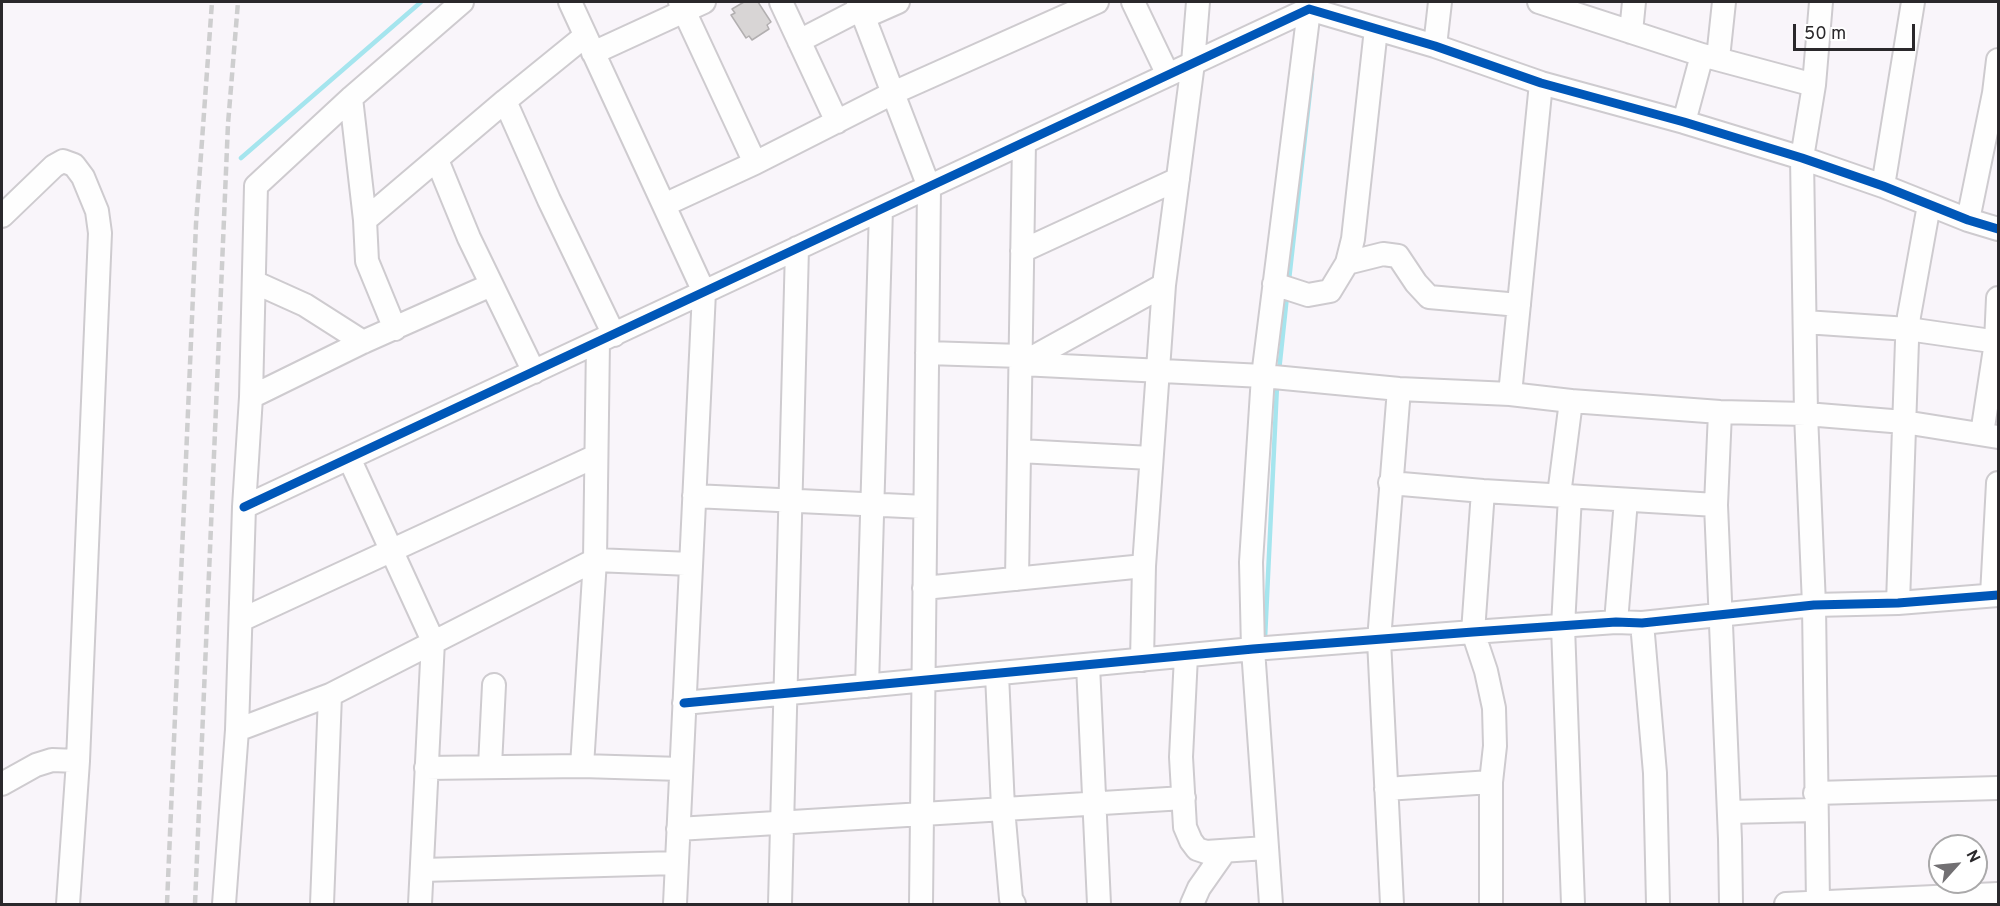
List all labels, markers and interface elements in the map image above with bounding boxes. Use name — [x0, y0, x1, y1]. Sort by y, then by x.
scale bar — [1796, 12, 1918, 50]
text: 50 m — [1804, 23, 1846, 46]
north arrow — [1928, 834, 1988, 894]
text: N — [1961, 847, 1984, 866]

